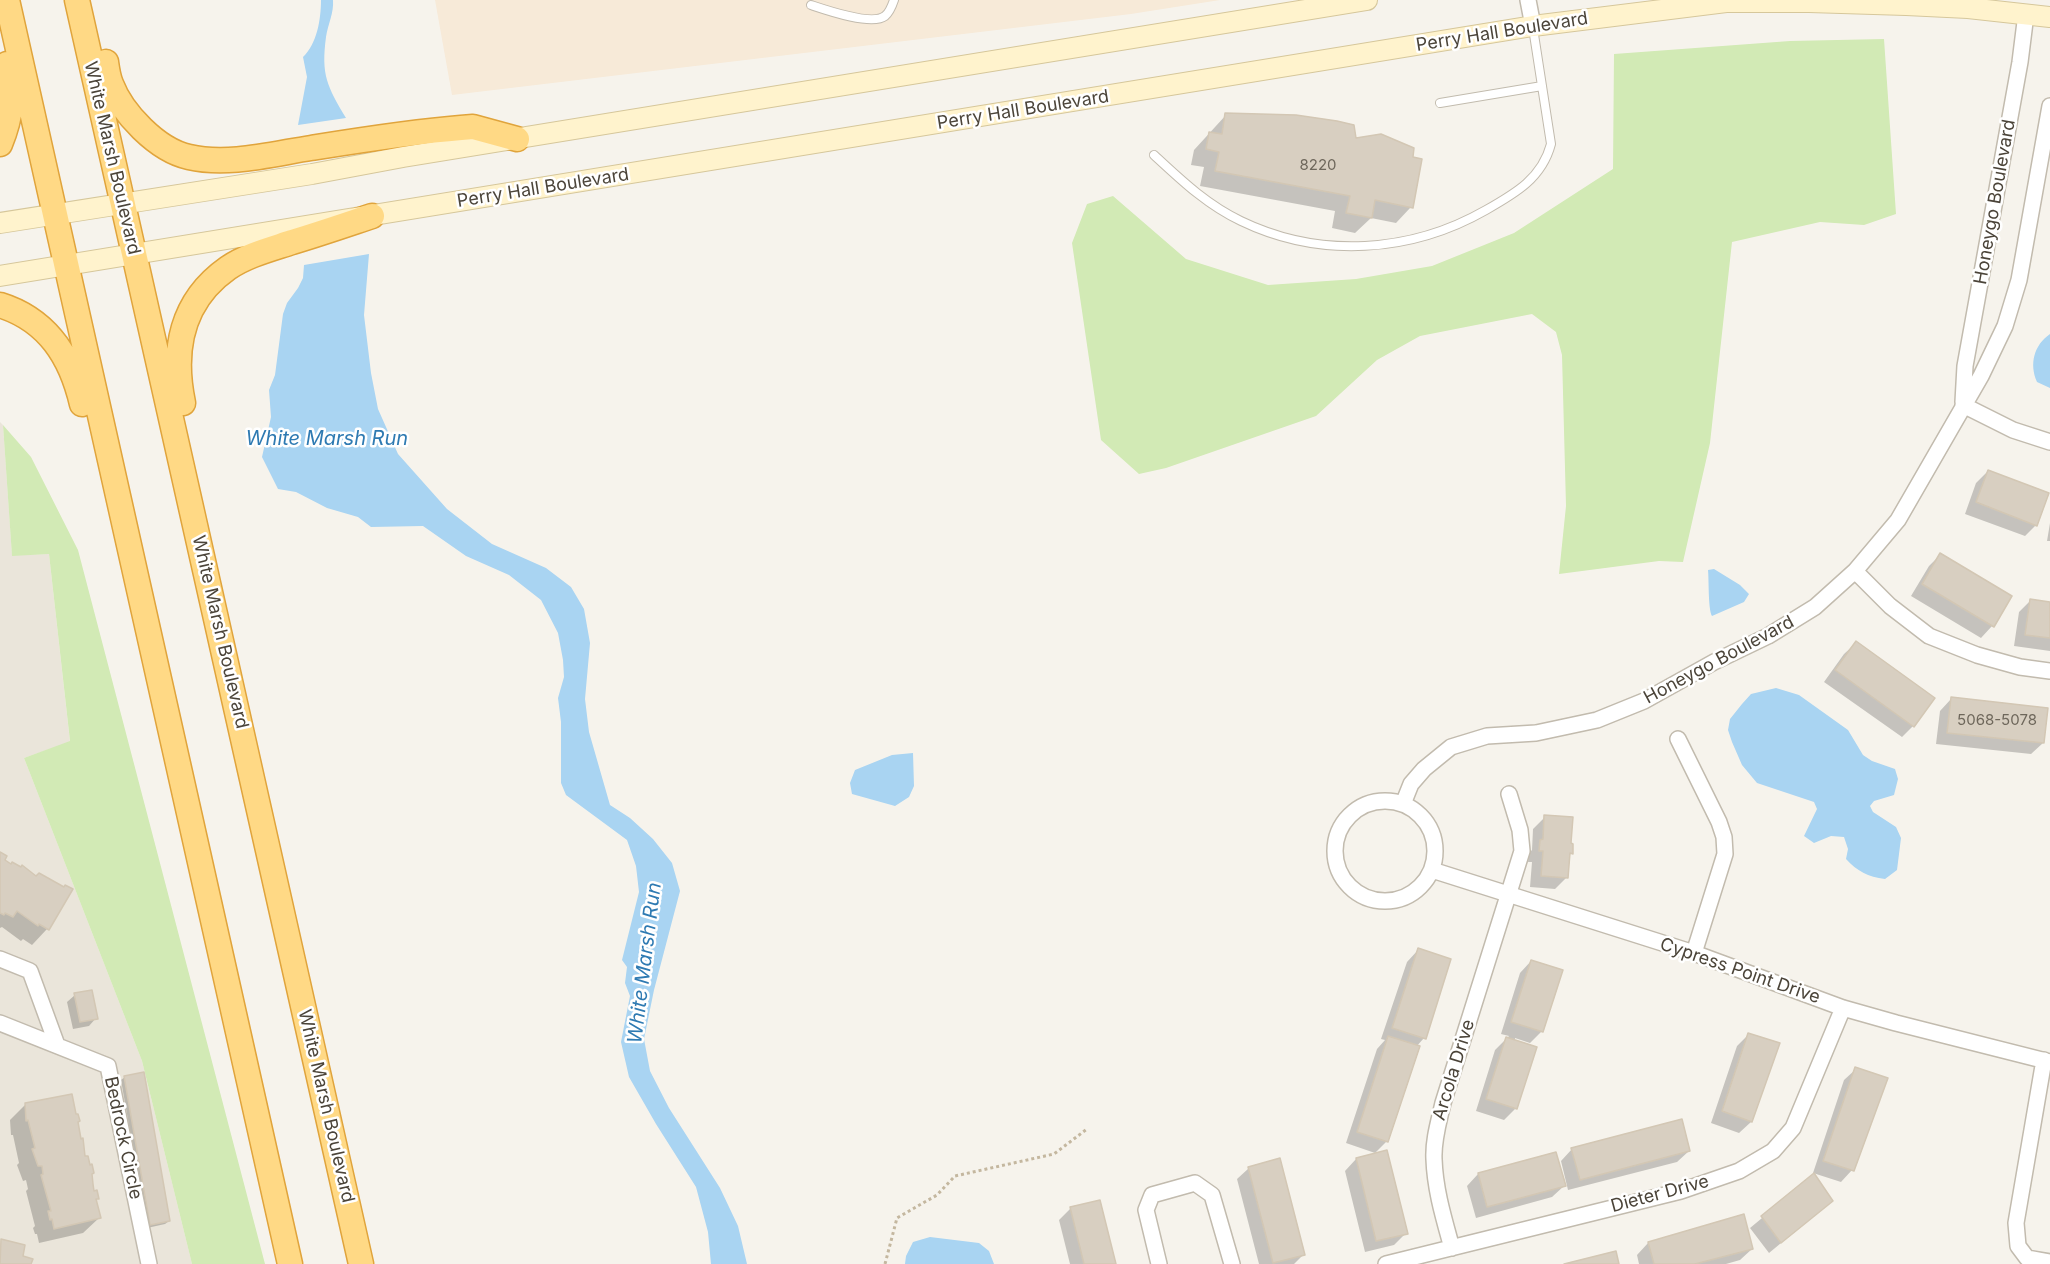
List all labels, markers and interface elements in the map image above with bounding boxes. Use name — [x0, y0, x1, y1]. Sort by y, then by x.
street label: Perry Hall Boulevard — [1414, 8, 1590, 56]
street label: White Marsh Boulevard — [79, 59, 145, 257]
street label: Perry Hall Boulevard — [935, 86, 1111, 134]
street label: Honeygo Boulevard — [1970, 118, 2020, 286]
house number: 8220 — [1299, 156, 1337, 174]
street label: Perry Hall Boulevard — [455, 164, 631, 212]
water label: White Marsh Run — [246, 427, 408, 451]
street label: White Marsh Boulevard — [187, 533, 253, 731]
street label: Honeygo Boulevard — [1640, 611, 1798, 709]
house number: 5068-5078 — [1957, 711, 2037, 729]
water label: White Marsh Run — [623, 881, 667, 1045]
street label: Cypress Point Drive — [1657, 933, 1823, 1009]
street label: White Marsh Boulevard — [293, 1007, 359, 1205]
street label: Arcola Drive — [1428, 1017, 1480, 1123]
street label: Bedrock Circle — [99, 1075, 147, 1201]
street label: Dieter Drive — [1609, 1171, 1711, 1217]

